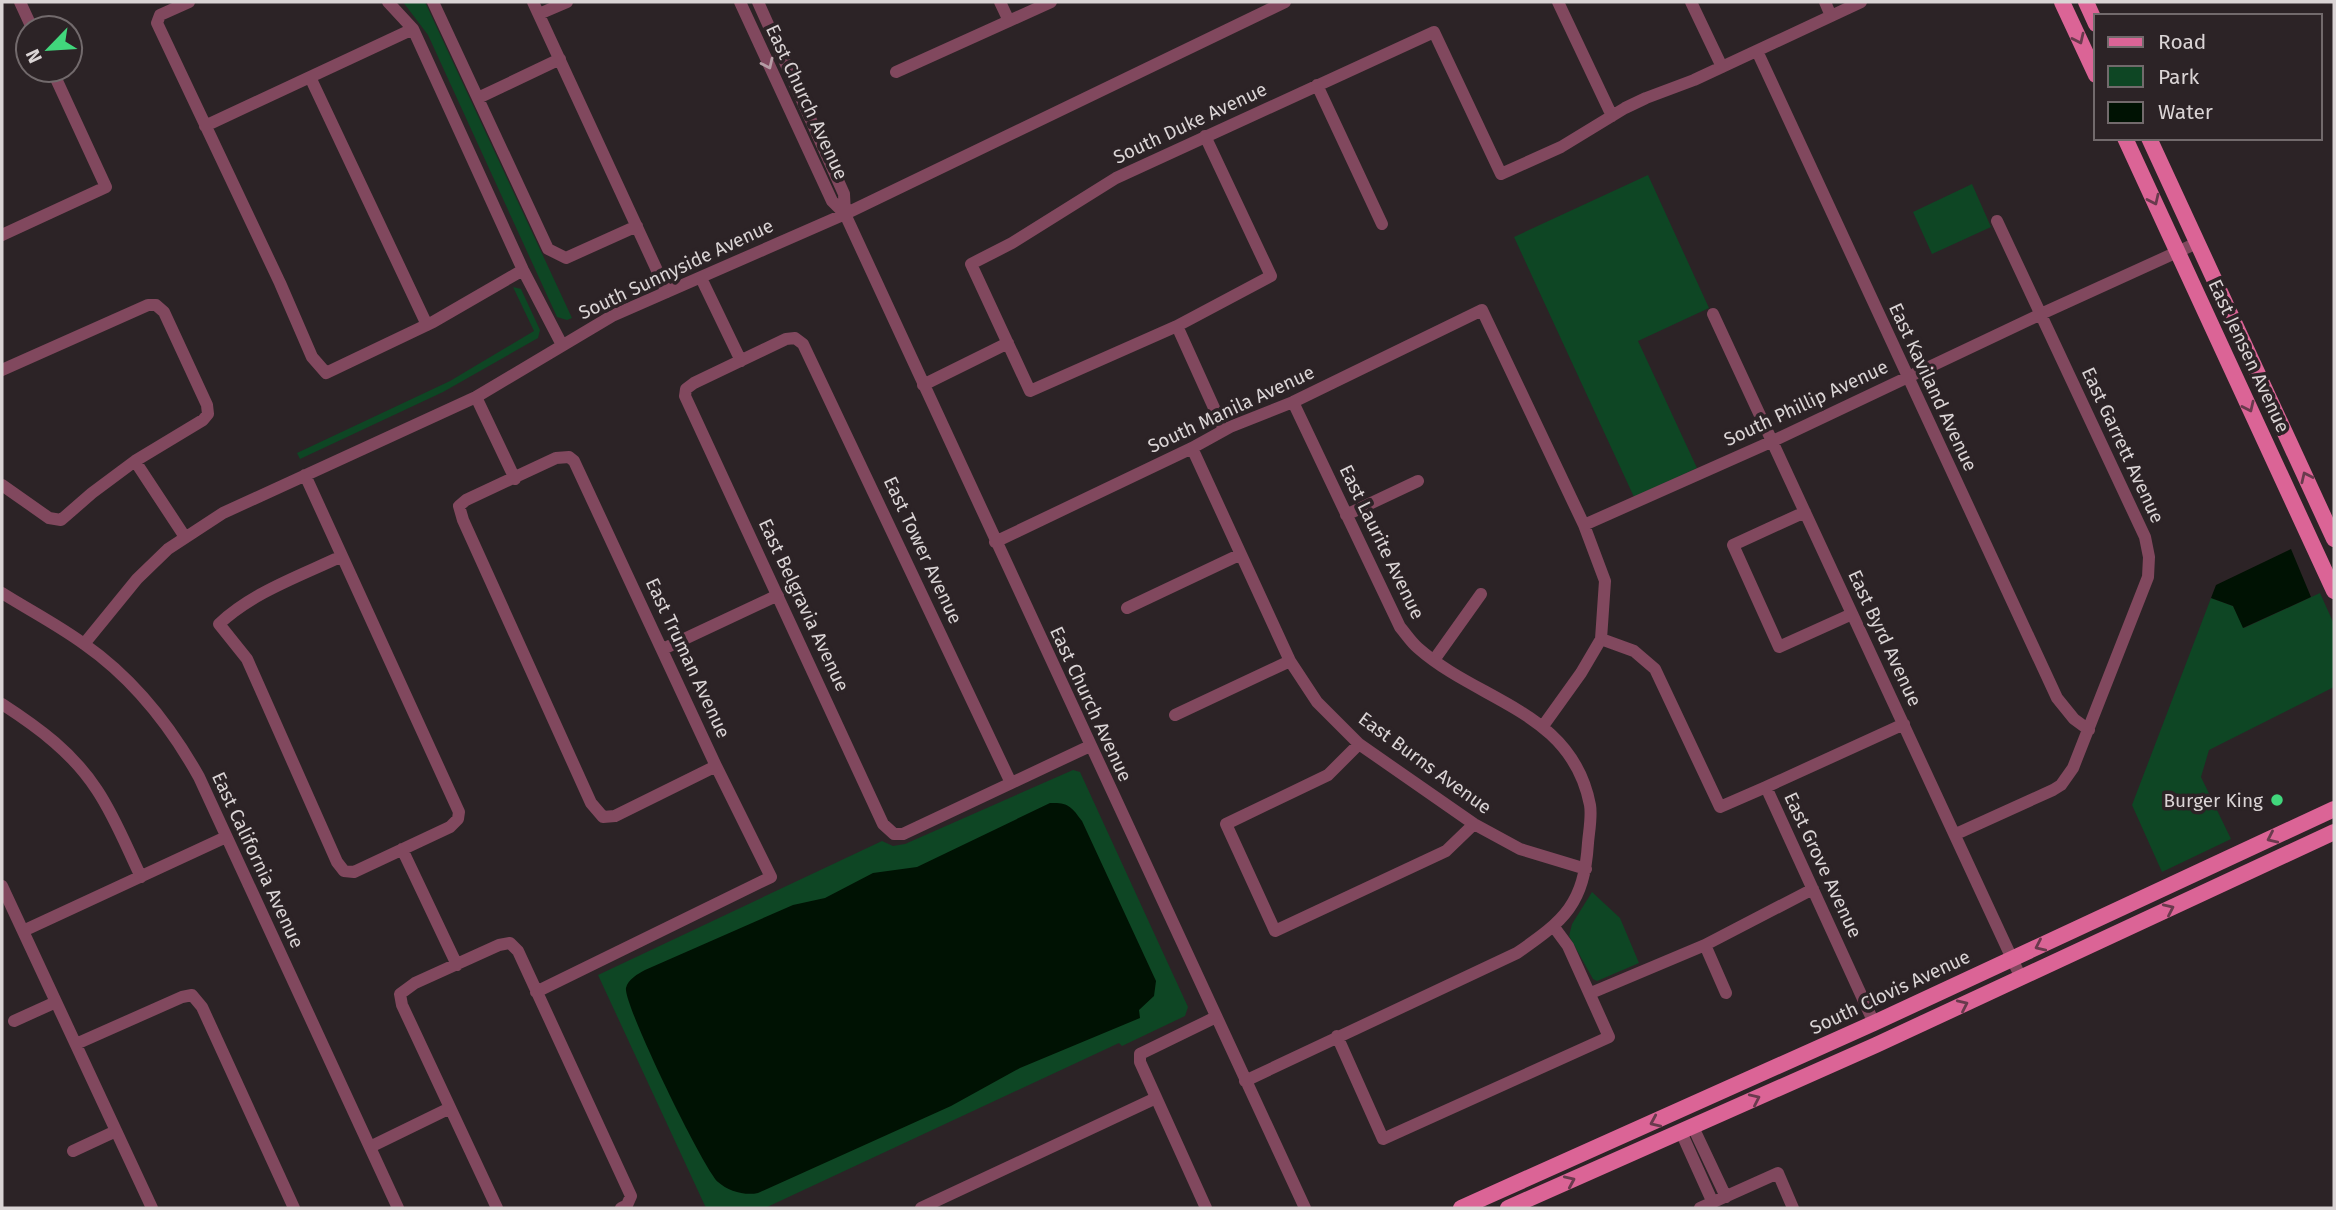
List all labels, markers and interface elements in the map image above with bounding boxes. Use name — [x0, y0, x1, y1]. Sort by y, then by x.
north arrow — [14, 14, 84, 84]
legend — [2094, 14, 2322, 140]
street label: East Church Avenue — [761, 21, 853, 183]
text: Road — [2158, 29, 2206, 55]
one-way arrow — [2071, 31, 2085, 44]
text: N — [21, 45, 47, 67]
one-way arrow — [760, 57, 774, 69]
text: Park — [2158, 64, 2200, 90]
street label: South Duke Avenue — [1110, 77, 1270, 169]
text: Water — [2158, 99, 2213, 125]
one-way arrow — [2146, 193, 2160, 205]
street label: South Sunnyside Avenue — [575, 214, 777, 324]
street label: East Jensen Avenue — [2203, 276, 2295, 436]
street label: East Kaviland Avenue — [1884, 299, 1982, 475]
street label: South Phillip Avenue — [1720, 355, 1892, 451]
street label: South Manila Avenue — [1144, 360, 1318, 458]
street label: East Garrett Avenue — [2077, 363, 2169, 527]
one-way arrow — [2241, 400, 2255, 412]
street label: East Laurite Avenue — [1335, 461, 1429, 623]
one-way arrow — [2300, 472, 2314, 484]
street label: East Tower Avenue — [879, 473, 967, 627]
street label: East Belgravia Avenue — [754, 515, 854, 695]
street label: East Byrd Avenue — [1843, 566, 1927, 710]
street label: East Truman Avenue — [641, 574, 735, 742]
street label: East Church Avenue — [1045, 623, 1137, 785]
street label: East Burns Avenue — [1354, 707, 1496, 819]
street label: East California Avenue — [207, 768, 309, 952]
street label: East Grove Avenue — [1779, 788, 1867, 942]
place label: Burger King — [2163, 789, 2263, 812]
marker: Burger King — [2269, 792, 2285, 808]
one-way arrow — [2267, 829, 2280, 843]
one-way arrow — [2162, 903, 2174, 917]
one-way arrow — [2035, 938, 2047, 952]
street label: South Clovis Avenue — [1806, 945, 1974, 1039]
one-way arrow — [1956, 999, 1968, 1013]
one-way arrow — [1748, 1093, 1761, 1107]
one-way arrow — [1650, 1114, 1662, 1128]
one-way arrow — [1563, 1175, 1576, 1189]

